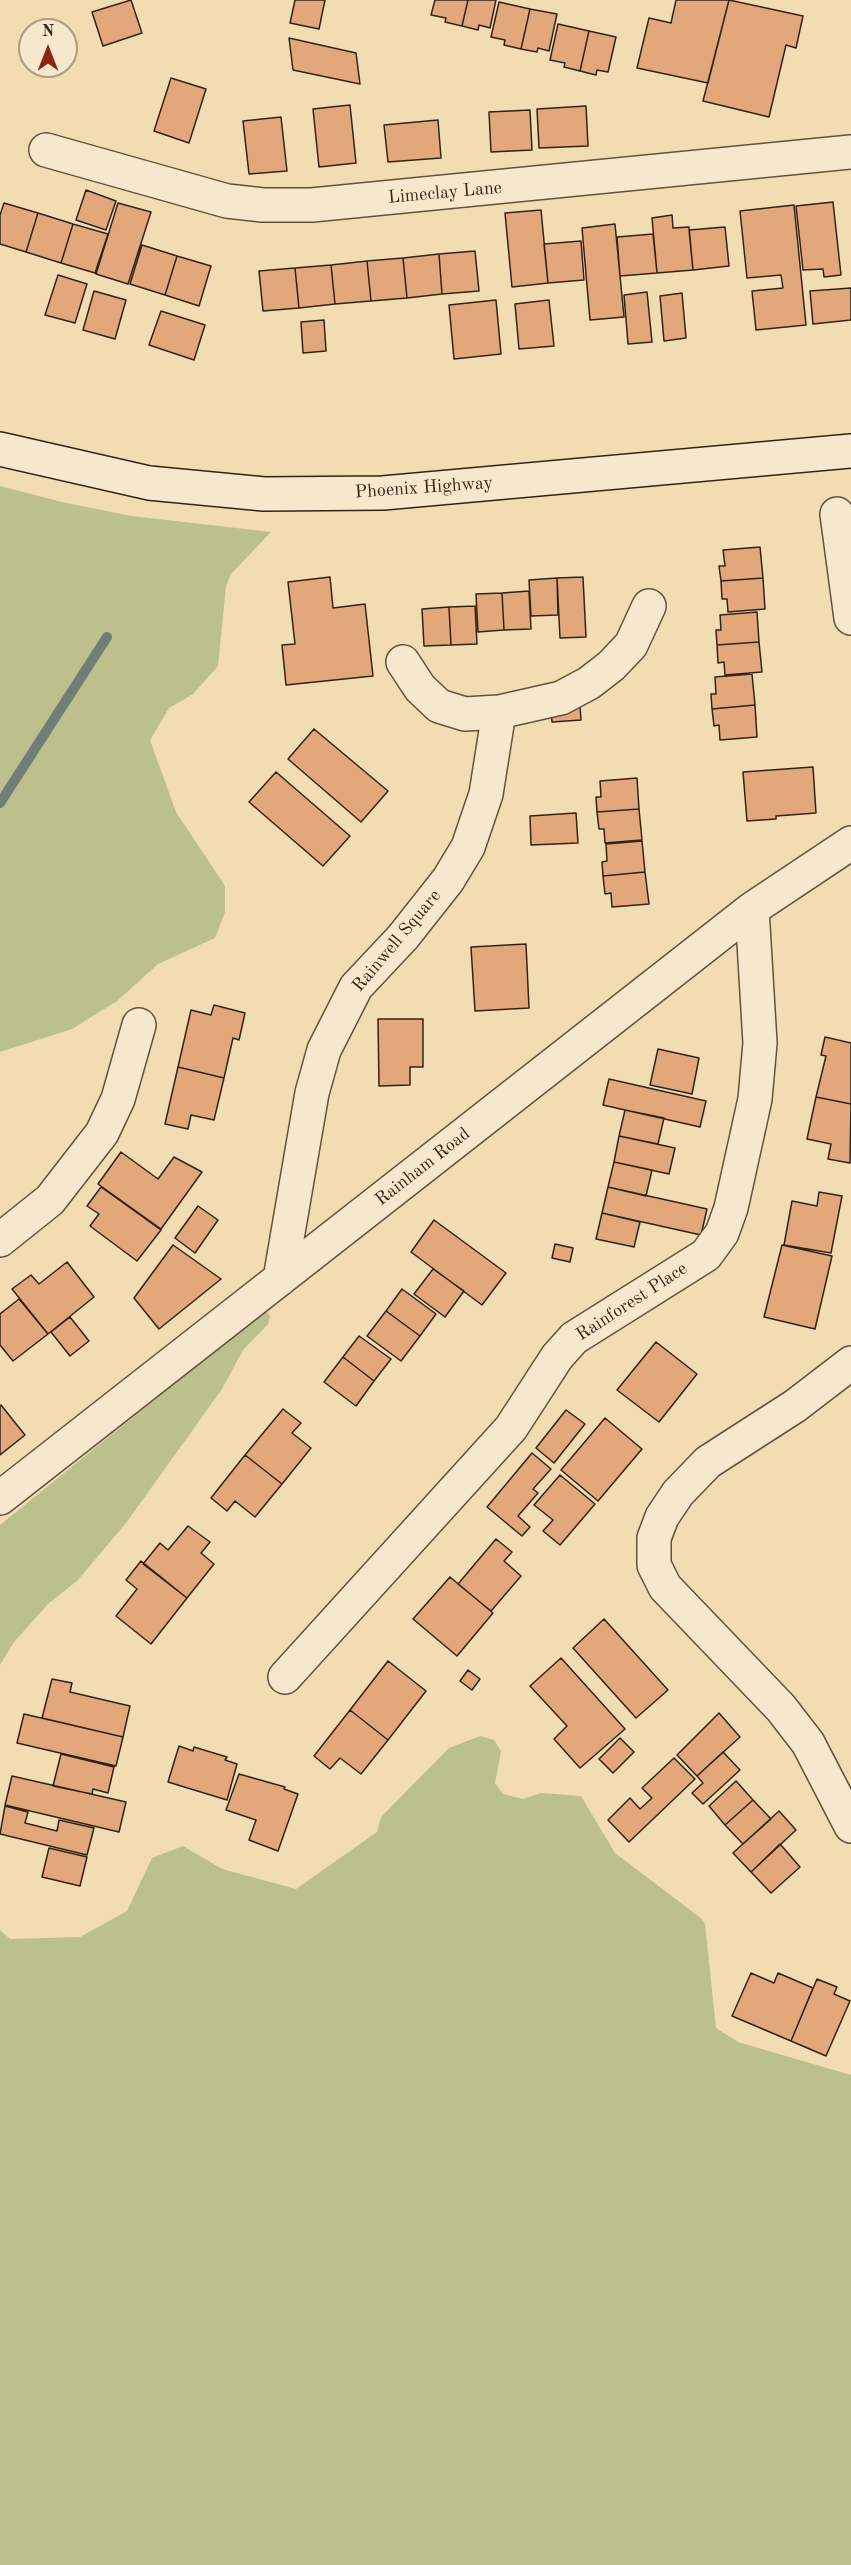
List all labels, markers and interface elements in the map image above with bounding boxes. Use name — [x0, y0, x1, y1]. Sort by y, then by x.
north arrow — [18, 18, 78, 78]
text: N — [42, 24, 54, 40]
street label: Limeclay Lane — [387, 177, 503, 209]
street label: Phoenix Highway — [354, 472, 494, 504]
street label: Rainwell Square — [348, 885, 446, 997]
street label: Rainham Road — [371, 1123, 475, 1211]
street label: Rainforest Place — [572, 1258, 692, 1346]

